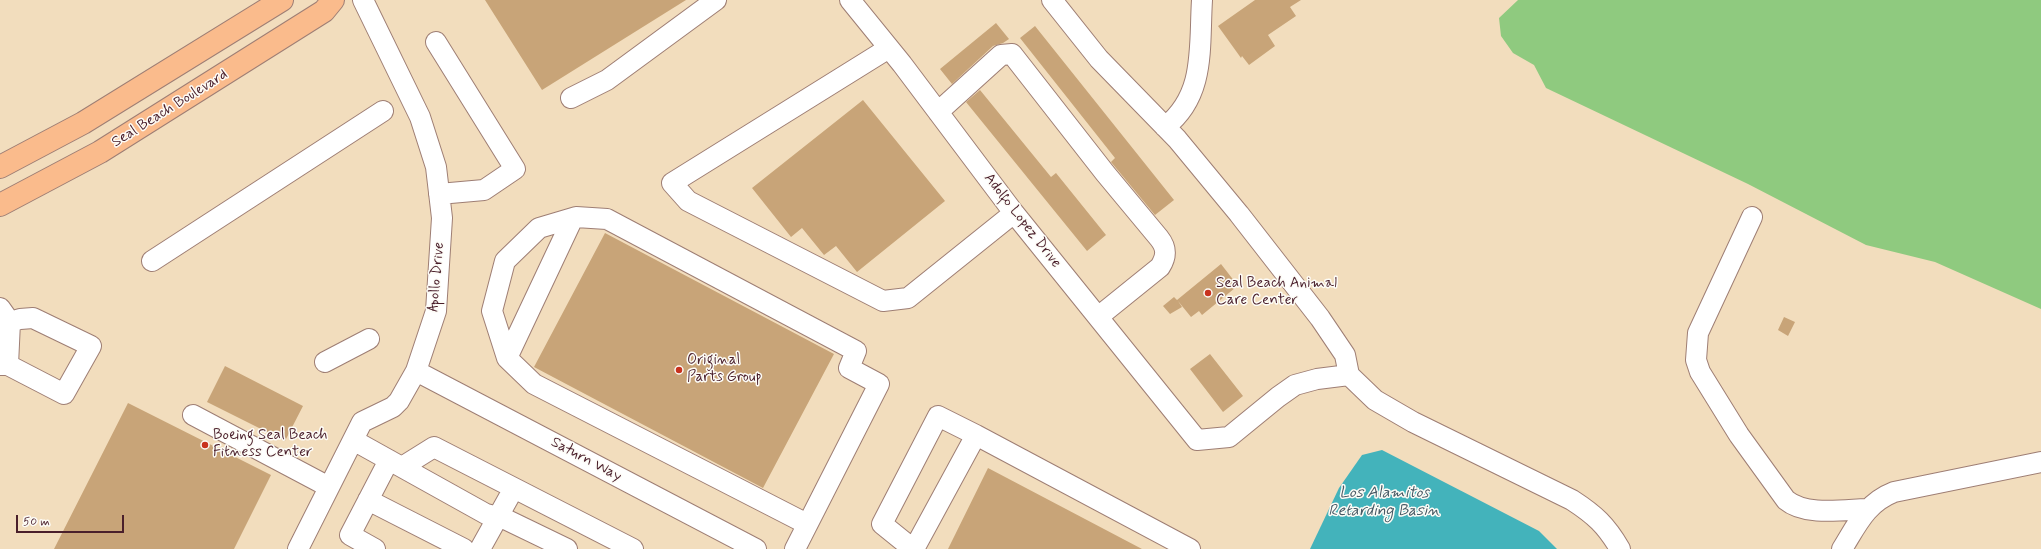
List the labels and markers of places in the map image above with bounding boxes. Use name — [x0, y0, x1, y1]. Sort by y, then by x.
place label: Seal Beach Animal Care Center — [1216, 275, 1337, 310]
marker: Seal Beach Animal Care Center — [1203, 288, 1213, 298]
place label: Original Parts Group — [687, 352, 761, 387]
marker: Original Parts Group — [674, 365, 684, 375]
place label: Boeing Seal Beach Fitness Center — [213, 427, 328, 462]
marker: Boeing Seal Beach Fitness Center — [200, 440, 210, 450]

